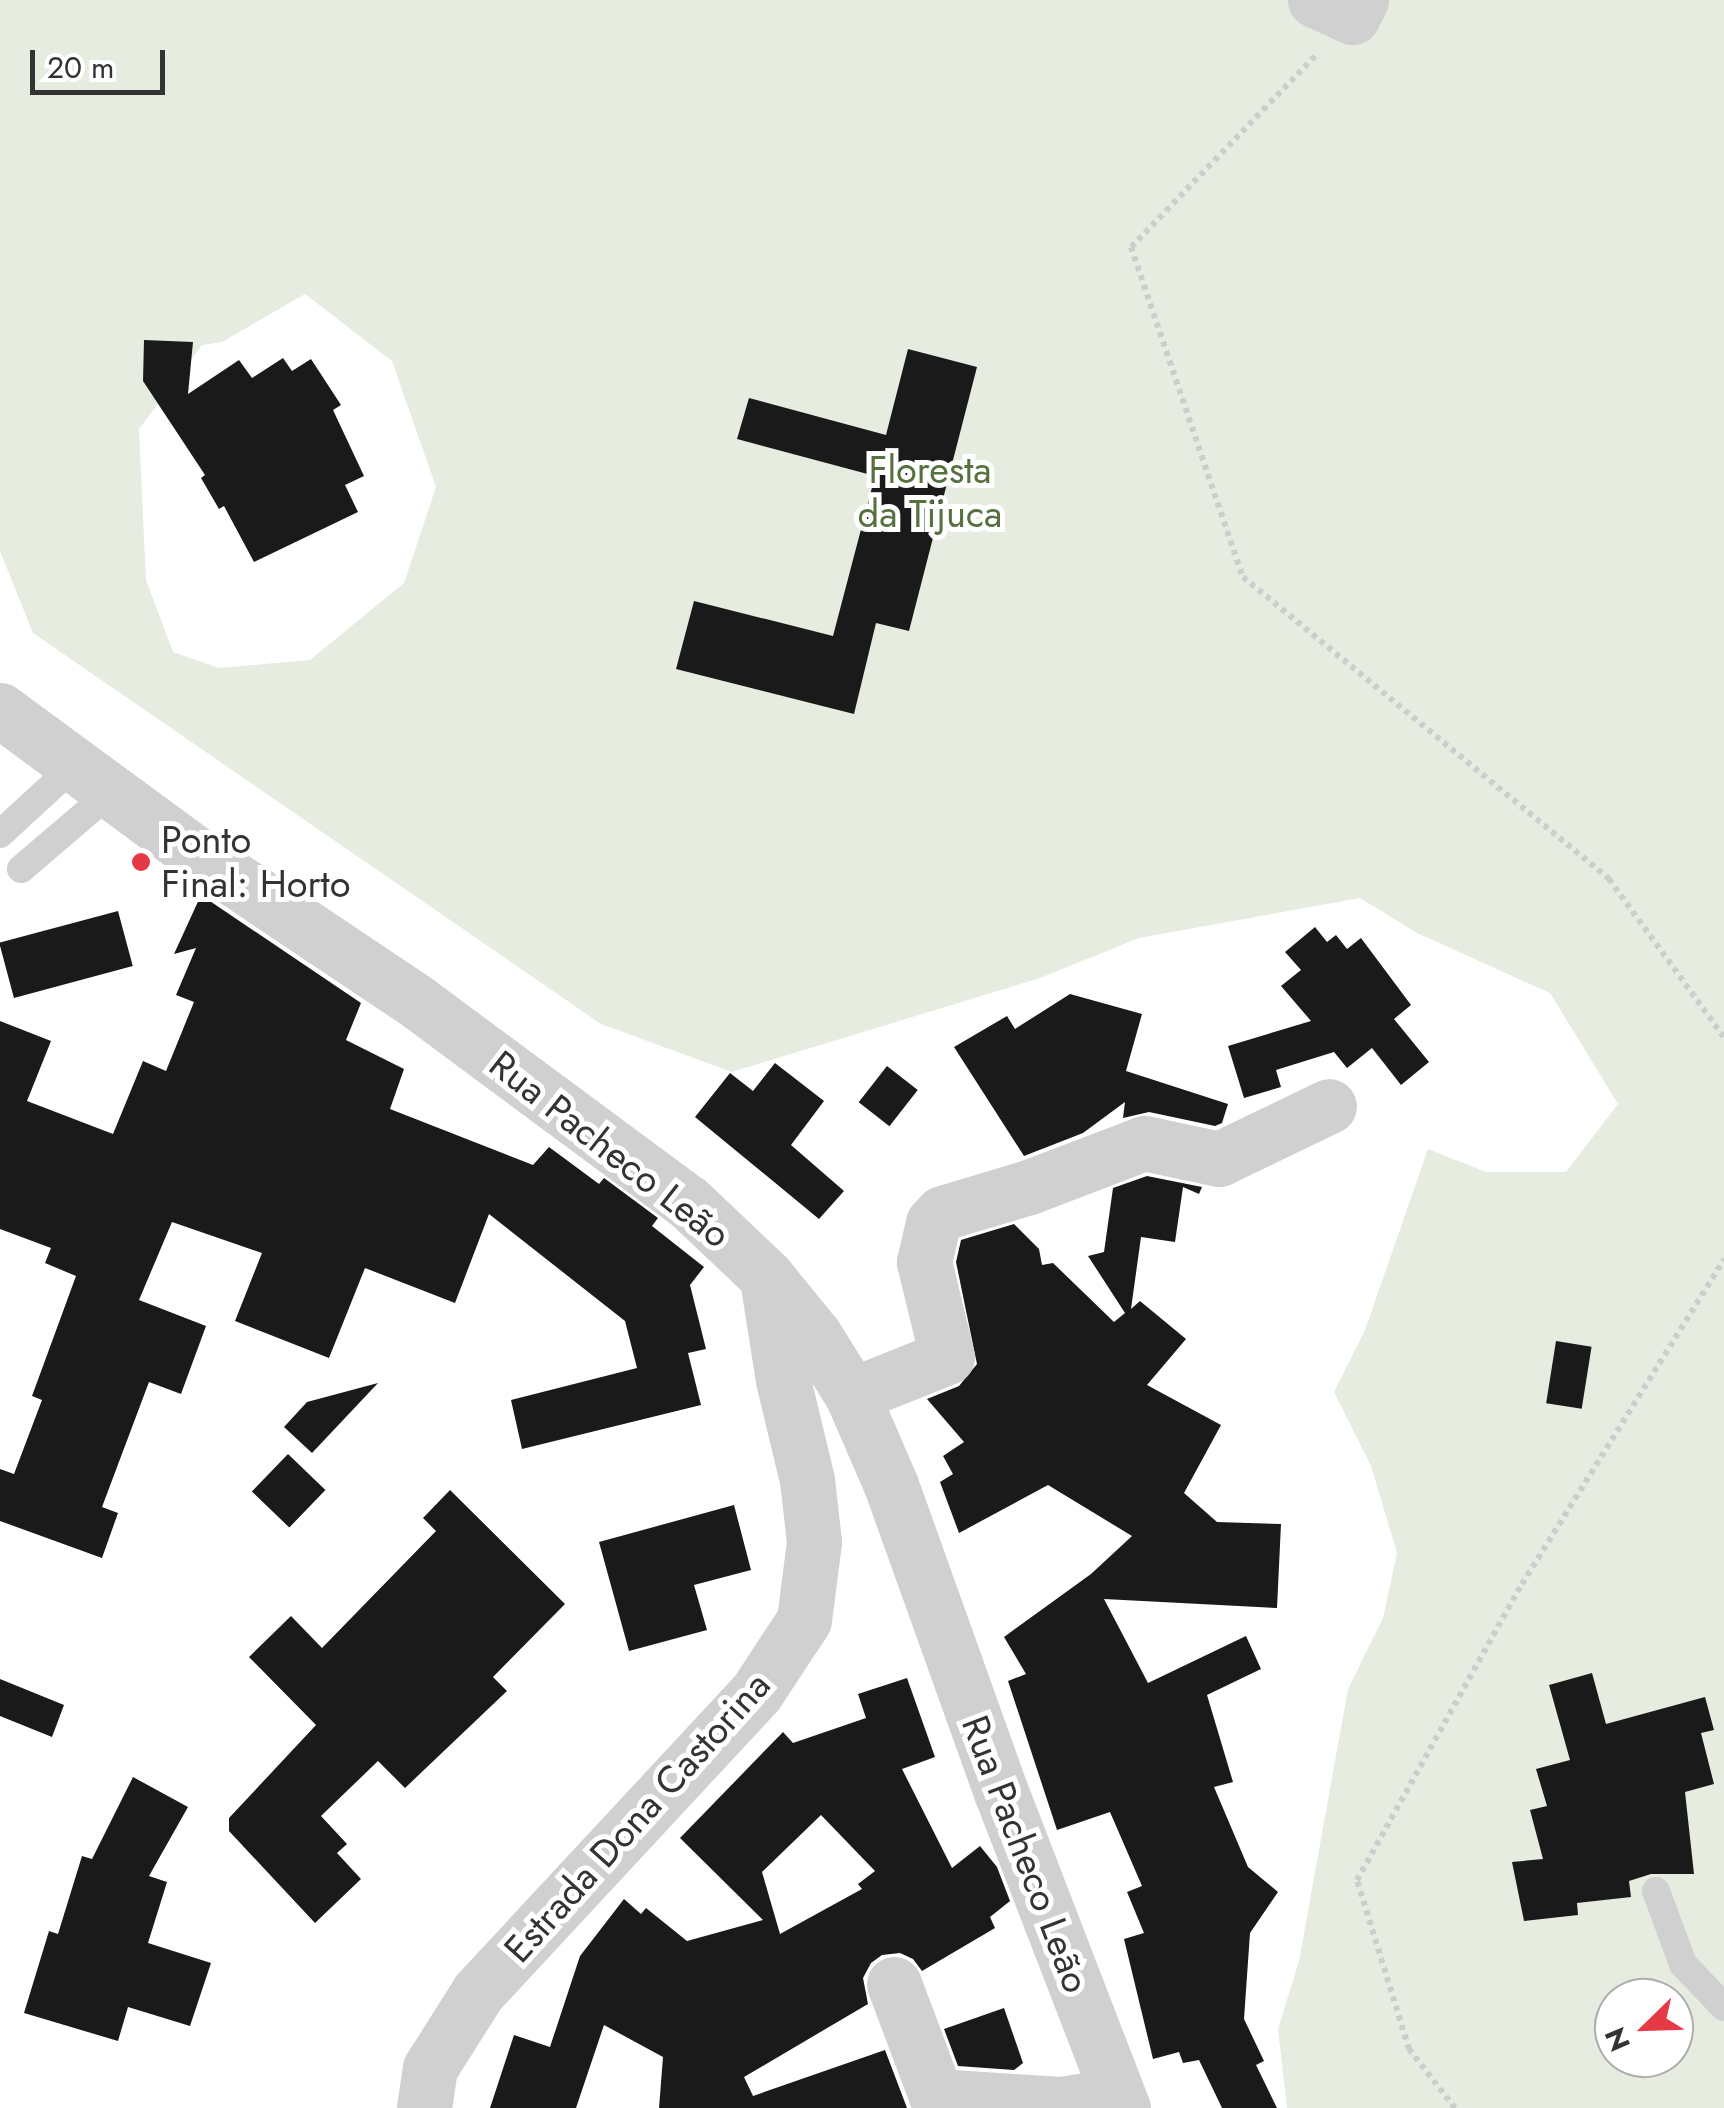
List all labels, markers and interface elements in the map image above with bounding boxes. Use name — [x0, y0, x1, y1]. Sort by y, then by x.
scale bar — [35, 30, 170, 92]
text: 20 m — [47, 46, 114, 89]
park label: Floresta da Tijuca — [858, 447, 1002, 536]
place label: Ponto Final: Horto — [161, 817, 350, 906]
marker: Ponto Final: Horto — [130, 851, 152, 873]
street label: Rua Pacheco Leão — [481, 1041, 739, 1257]
street label: Estrada Dona Castorina — [495, 1662, 779, 1972]
street label: Rua Pacheco Leão — [952, 1709, 1100, 1999]
north arrow — [1594, 1978, 1694, 2078]
text: N — [1595, 2021, 1641, 2057]

